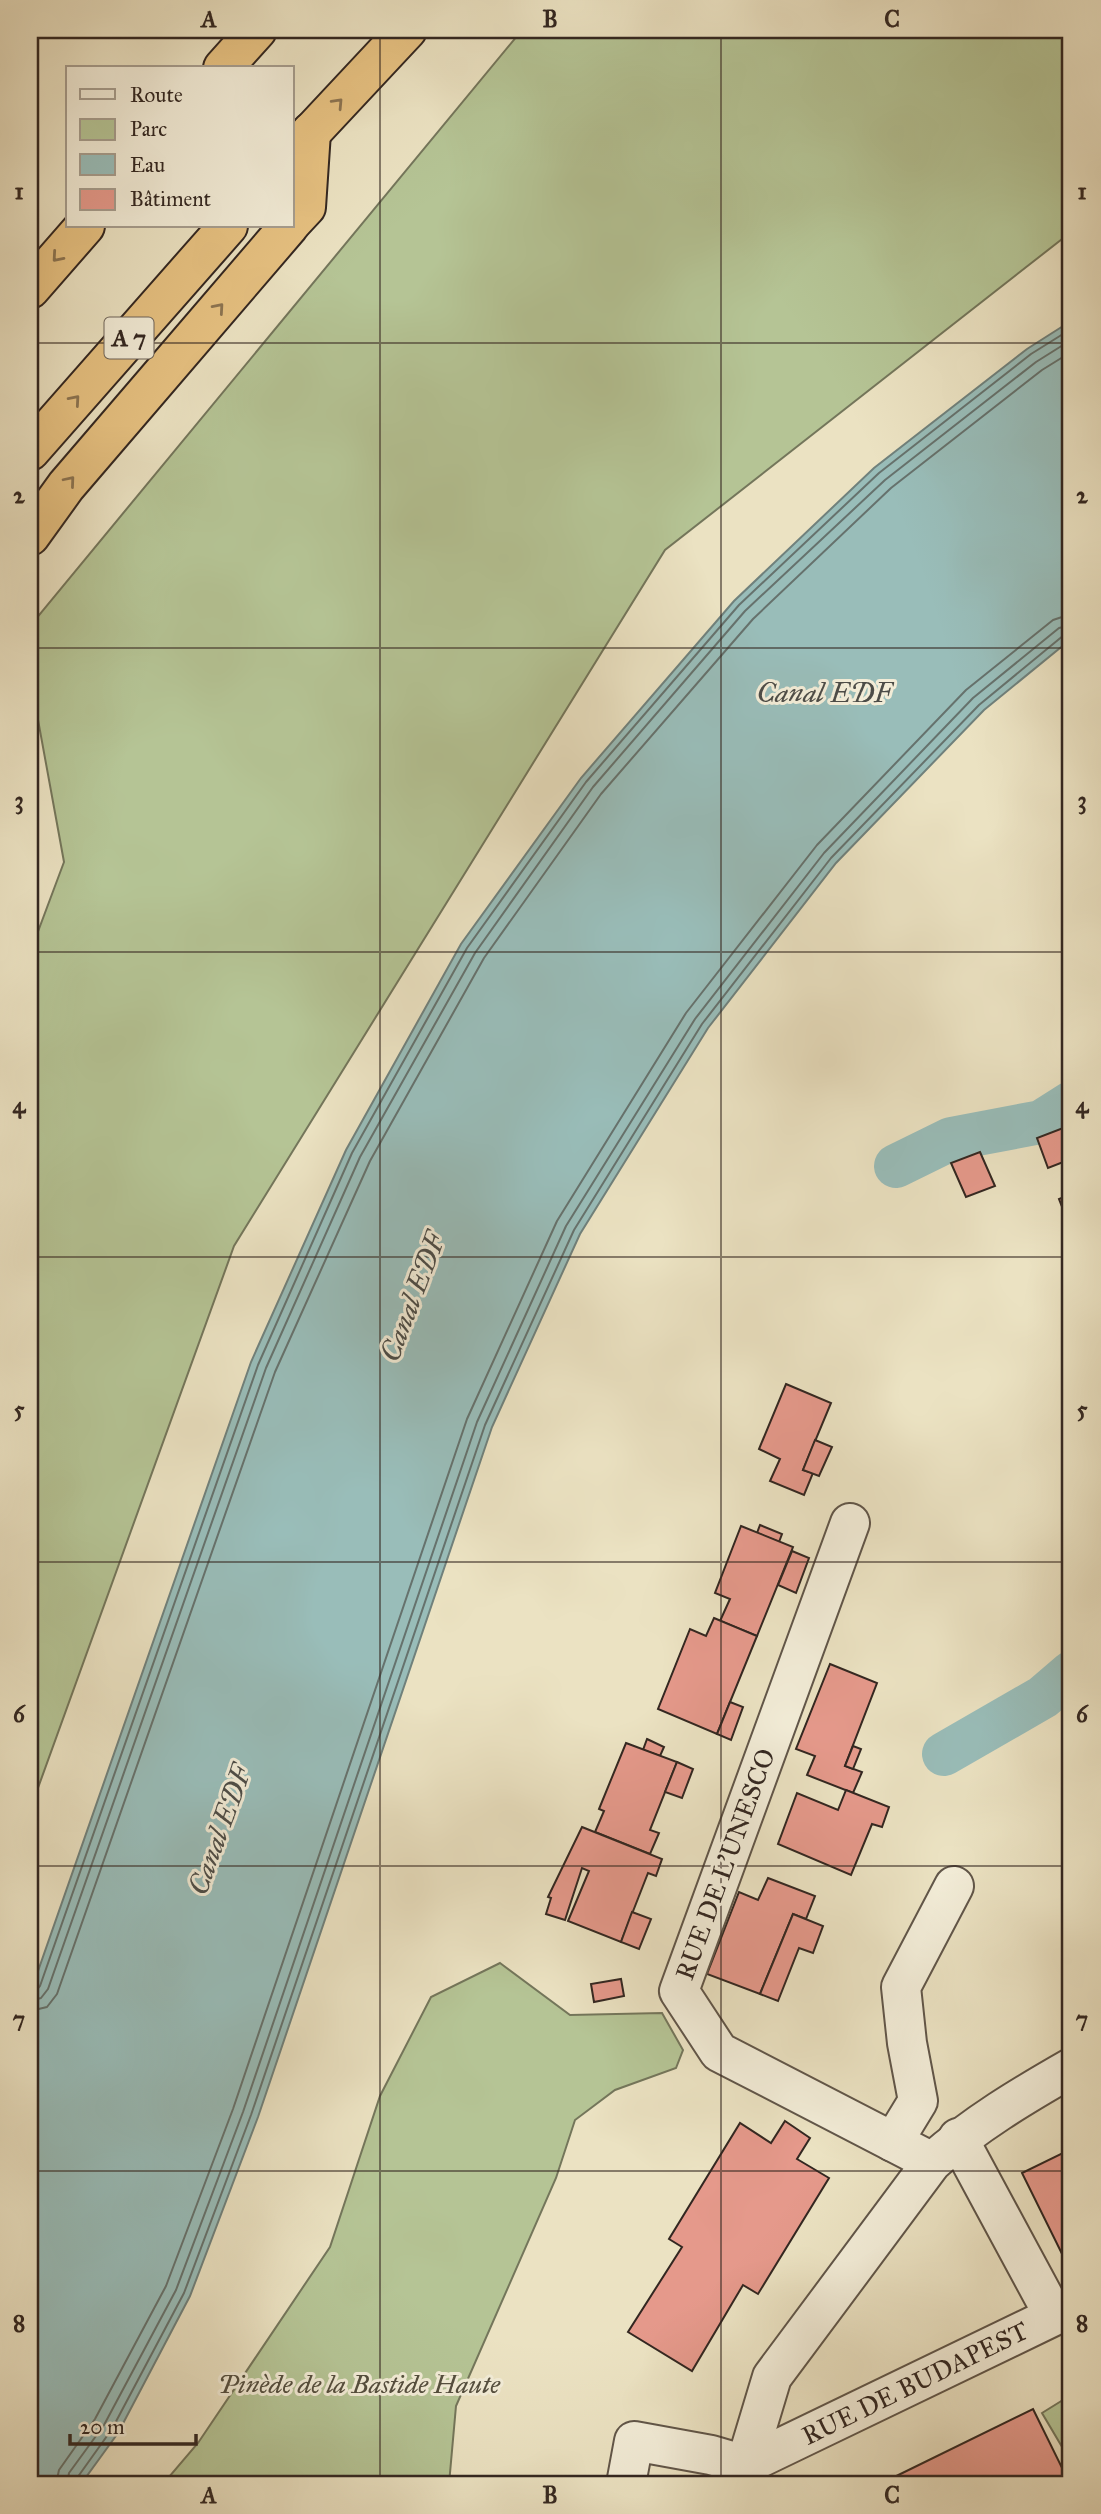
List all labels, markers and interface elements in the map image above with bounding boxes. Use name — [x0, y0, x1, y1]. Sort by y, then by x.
text: A — [199, 5, 217, 33]
text: B — [542, 5, 558, 33]
text: C — [884, 5, 900, 33]
legend — [66, 66, 294, 228]
text: Route — [130, 82, 183, 108]
one-way arrow — [330, 98, 343, 111]
text: Parc — [130, 116, 167, 142]
text: Eau — [130, 152, 165, 178]
text: 1 — [14, 177, 24, 205]
text: 1 — [1077, 177, 1087, 205]
text: Bâtiment — [130, 186, 212, 212]
one-way arrow — [53, 249, 65, 262]
one-way arrow — [211, 303, 223, 316]
road number: A 7 — [104, 318, 154, 358]
one-way arrow — [67, 395, 79, 408]
one-way arrow — [62, 476, 75, 488]
text: 2 — [13, 481, 25, 509]
text: 2 — [1076, 481, 1088, 509]
water label: Canal EDF — [757, 675, 895, 710]
text: 3 — [14, 786, 24, 815]
text: 3 — [1077, 786, 1087, 815]
text: 4 — [13, 1091, 27, 1119]
text: 4 — [1076, 1091, 1090, 1119]
water label: Canal EDF — [372, 1225, 454, 1366]
text: 5 — [14, 1395, 25, 1423]
text: 5 — [1077, 1395, 1088, 1423]
text: 6 — [13, 1700, 26, 1728]
text: 6 — [1076, 1700, 1089, 1728]
street label: RUE DE L'UNESCO — [668, 1744, 782, 1984]
water label: Canal EDF — [180, 1758, 260, 1899]
text: 7 — [13, 2005, 25, 2033]
text: 7 — [1076, 2005, 1088, 2033]
text: 8 — [13, 2309, 25, 2337]
text: 8 — [1076, 2309, 1088, 2337]
street label: RUE DE BUDAPEST — [797, 2314, 1034, 2452]
park label: Pinède de la Bastide Haute — [218, 2368, 501, 2400]
scale bar — [70, 2402, 196, 2446]
text: 20 m — [80, 2414, 125, 2440]
text: A — [199, 2481, 217, 2509]
text: B — [542, 2481, 558, 2509]
text: C — [884, 2481, 900, 2509]

